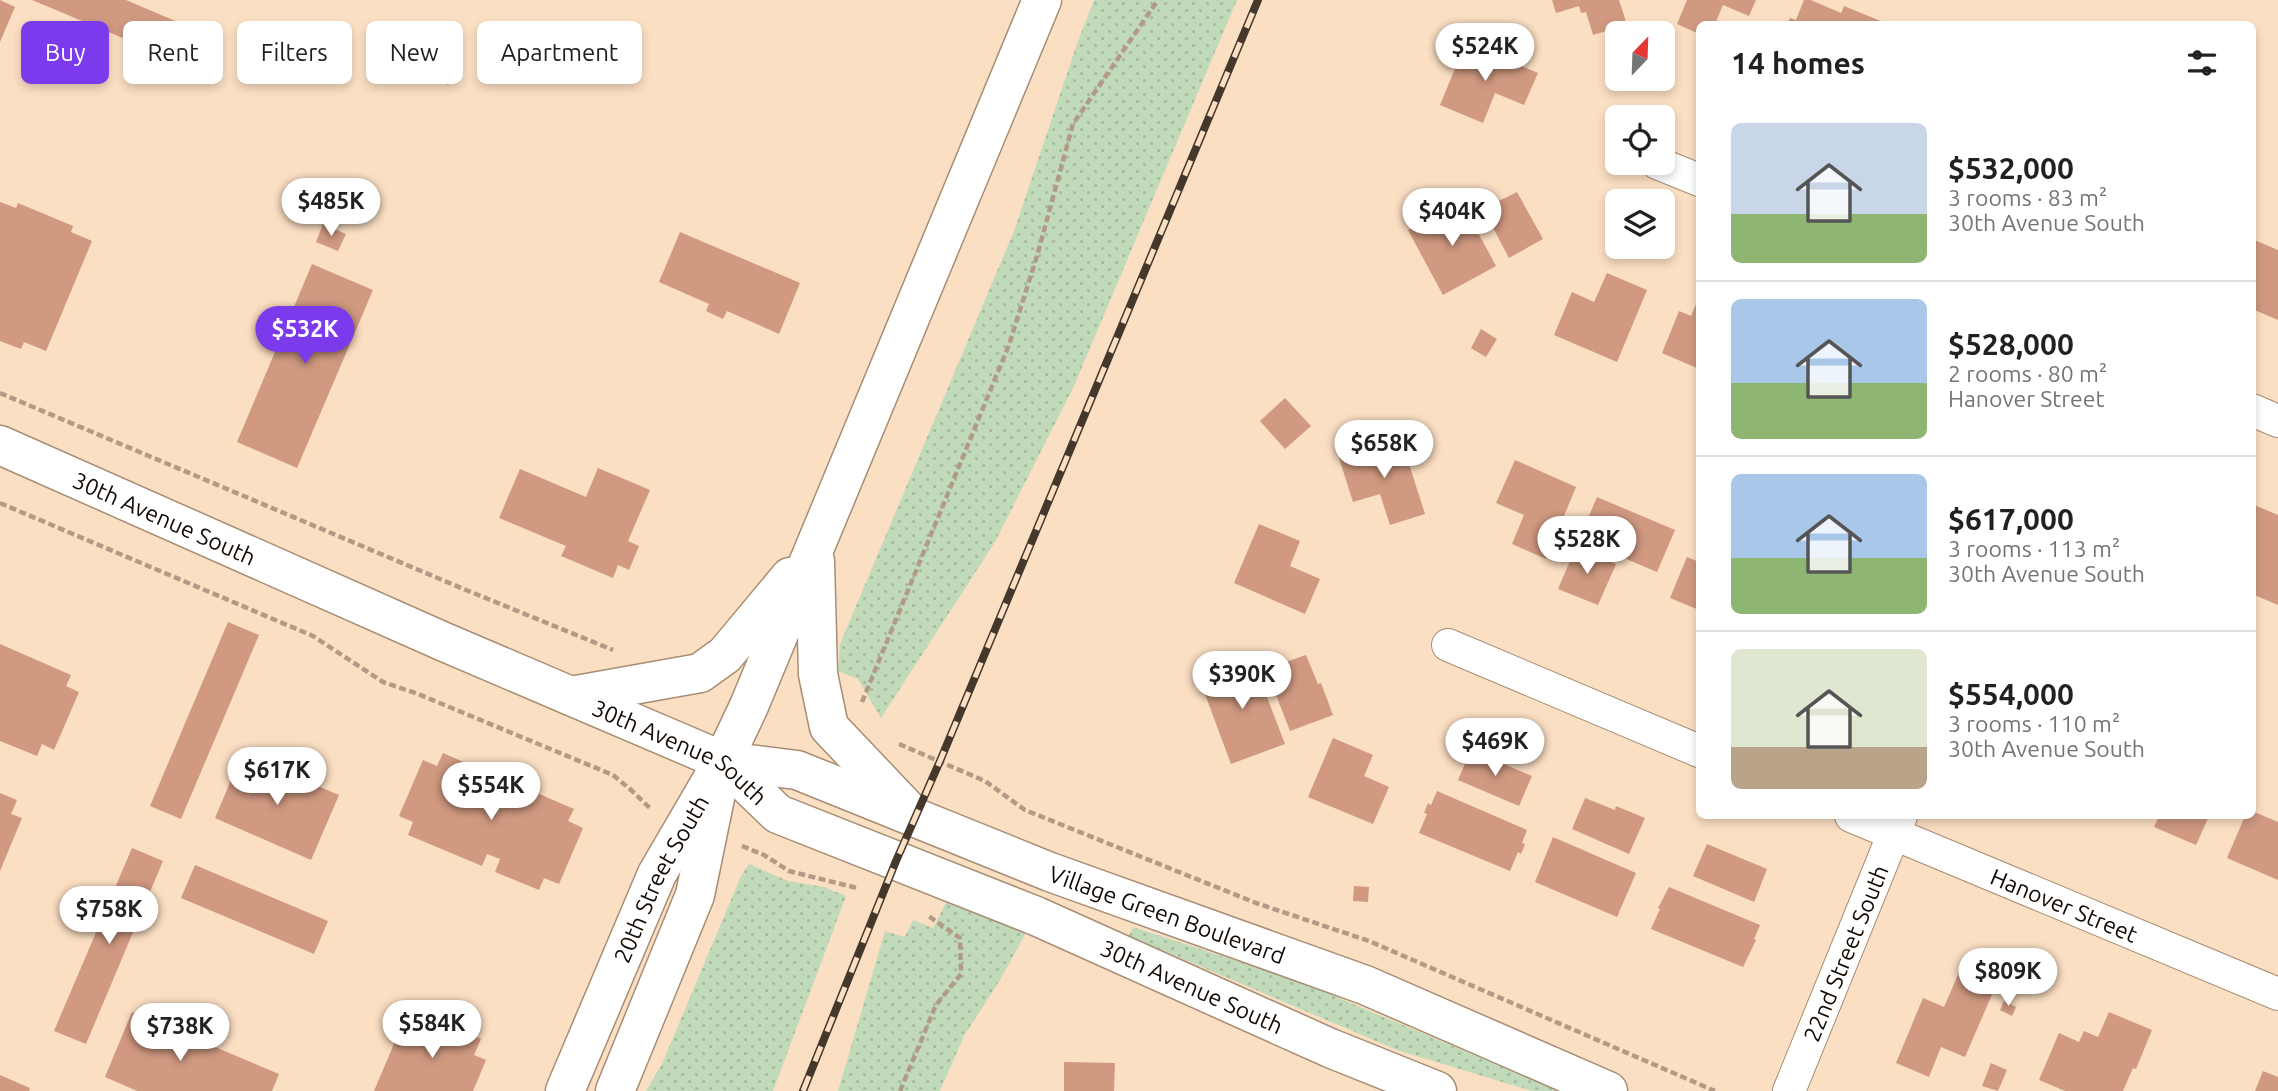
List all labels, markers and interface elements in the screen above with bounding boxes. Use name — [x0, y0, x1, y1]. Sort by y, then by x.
chip: Buy — [21, 21, 109, 84]
chip: Rent — [123, 21, 223, 84]
chip: Filters — [237, 21, 352, 84]
chip: New — [366, 21, 463, 84]
chip: Apartment — [477, 21, 642, 84]
north arrow — [1605, 21, 1675, 91]
map controls — [1605, 21, 1675, 259]
pin: $524K — [1436, 24, 1534, 83]
text: $524K — [1451, 33, 1519, 58]
icon: filters — [2183, 44, 2221, 82]
text: 14 homes — [1731, 46, 1865, 80]
button: locate — [1605, 105, 1675, 175]
icon: home — [1787, 151, 1871, 235]
text: $532,000 — [1948, 151, 2074, 185]
pin: $485K — [282, 178, 380, 238]
text: 3 rooms · 83 m² — [1948, 185, 2107, 210]
text: $485K — [297, 188, 365, 213]
pin: $404K — [1403, 188, 1501, 248]
button: layers — [1605, 189, 1675, 259]
text: $404K — [1418, 198, 1486, 223]
text: 30th Avenue South — [1948, 210, 2145, 235]
pin: $532K — [256, 306, 354, 366]
text: $532K — [271, 316, 339, 341]
icon: home — [1787, 327, 1871, 411]
text: $528,000 — [1948, 327, 2074, 361]
text: 2 rooms · 80 m² — [1948, 361, 2107, 386]
text: Hanover Street — [1948, 386, 2104, 411]
pin: $658K — [1335, 420, 1433, 480]
text: $658K — [1350, 430, 1418, 455]
street label: 30th Avenue South — [69, 467, 260, 569]
icon: home — [1787, 502, 1871, 586]
text: $617,000 — [1948, 502, 2074, 536]
pin: $528K — [1538, 516, 1636, 576]
text: $528K — [1553, 526, 1621, 551]
text: 3 rooms · 113 m² — [1948, 536, 2120, 561]
text: 30th Avenue South — [1948, 561, 2145, 586]
pin: $390K — [1193, 652, 1291, 711]
text: $390K — [1208, 661, 1276, 686]
icon: home — [1787, 677, 1871, 761]
text: $554,000 — [1948, 677, 2074, 711]
street label: 30th Avenue South — [589, 694, 772, 809]
text: 3 rooms · 110 m² — [1948, 711, 2120, 736]
pin: $469K — [1446, 718, 1544, 778]
text: $469K — [1461, 728, 1529, 753]
text: 30th Avenue South — [1948, 736, 2145, 761]
pin: $617K — [228, 748, 326, 807]
text: $617K — [243, 757, 311, 782]
pin: $554K — [442, 762, 540, 822]
text: $554K — [457, 772, 525, 797]
street label: 20th Street South — [609, 791, 713, 966]
street label: Village Green Boulevard — [1046, 860, 1289, 968]
street label: 22nd Street South — [1798, 861, 1892, 1045]
street label: Hanover Street — [1987, 863, 2141, 947]
pin: $758K — [60, 886, 158, 946]
text: $758K — [75, 896, 143, 921]
street label: 30th Avenue South — [1097, 934, 1287, 1038]
pin: $809K — [1959, 948, 2057, 1008]
text: $809K — [1974, 958, 2042, 983]
pin: $584K — [383, 1000, 481, 1060]
pin: $738K — [131, 1004, 229, 1063]
text: $584K — [398, 1010, 466, 1035]
text: $738K — [146, 1013, 214, 1038]

